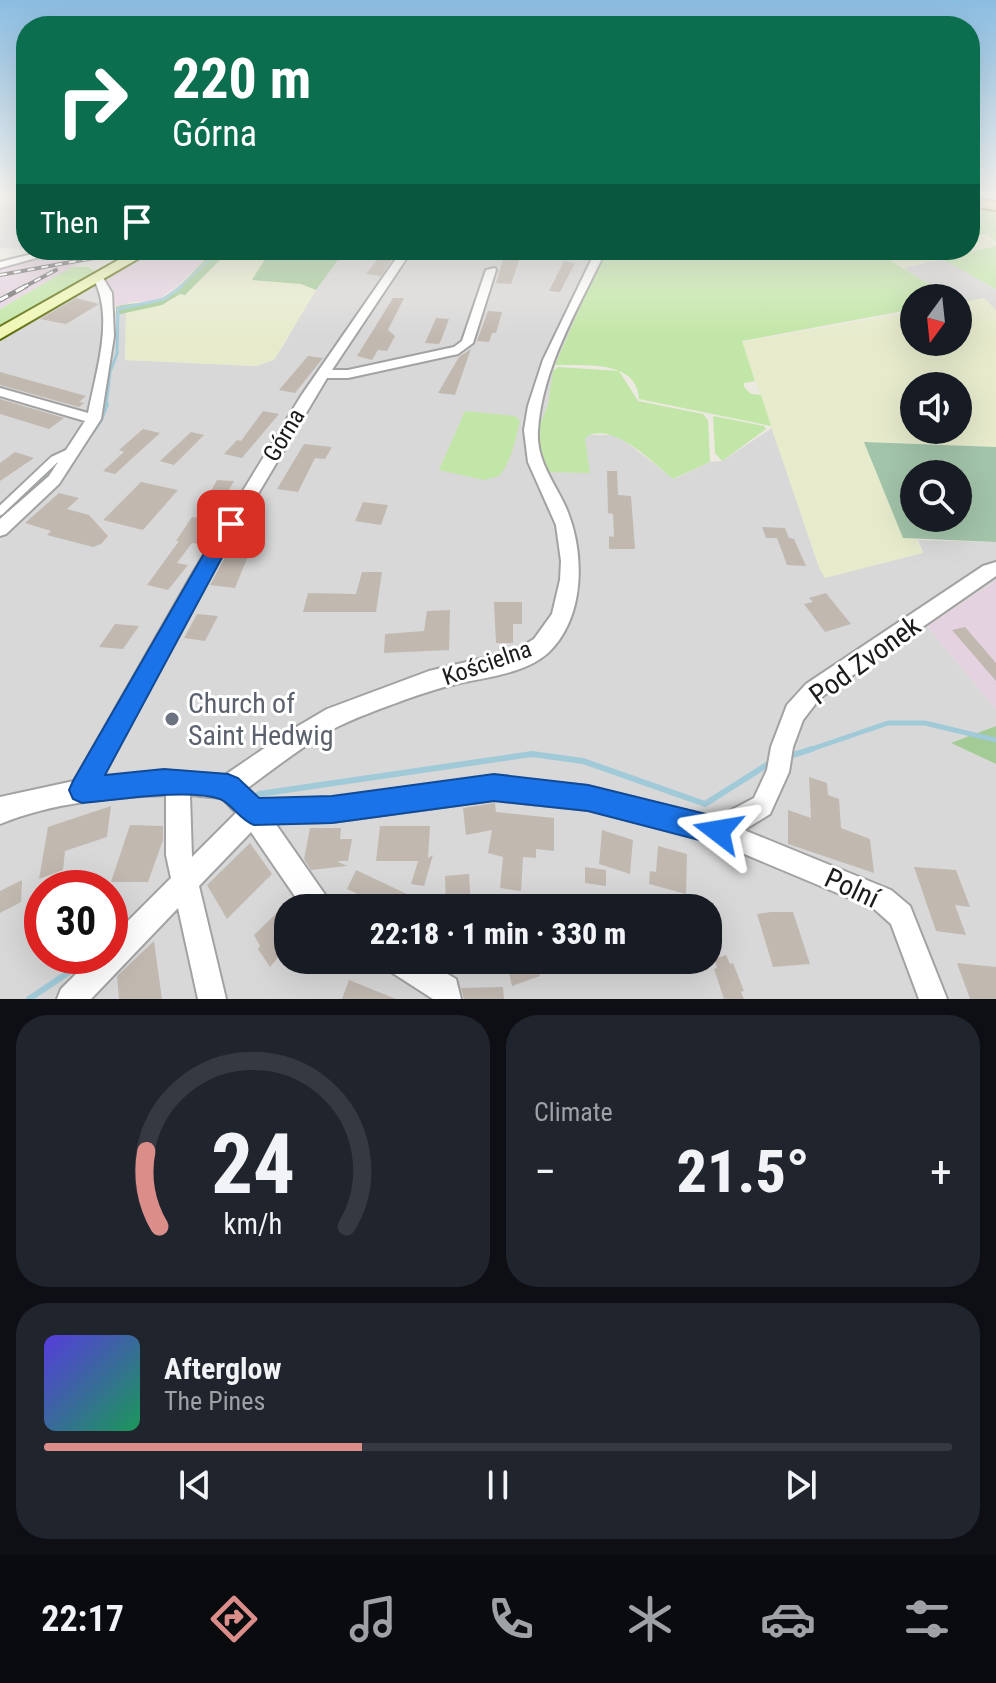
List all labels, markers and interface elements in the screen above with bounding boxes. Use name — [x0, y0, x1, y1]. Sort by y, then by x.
text: 220 m — [172, 46, 311, 112]
icon: right — [40, 48, 144, 152]
text: Górna — [172, 113, 257, 155]
icon: arrive — [115, 200, 159, 244]
text: Then — [40, 205, 99, 240]
north arrow — [900, 284, 972, 356]
map controls — [900, 284, 972, 532]
button: sound — [900, 372, 972, 444]
street label: Górna — [257, 404, 311, 466]
button: search — [900, 460, 972, 532]
pin — [197, 490, 265, 558]
icon: arrive — [209, 502, 253, 546]
street label: Pod Zvonek — [803, 608, 927, 711]
street label: Kościelna — [439, 635, 535, 691]
place label: Church of Saint Hedwig — [188, 687, 333, 752]
marker: Church of Saint Hedwig — [163, 710, 181, 728]
position arrow — [676, 789, 760, 873]
street label: Polní — [820, 861, 886, 915]
speed limit sign: 30 — [24, 870, 128, 974]
text: 22:18 · 1 min · 330 m — [370, 916, 626, 951]
text: Climate — [534, 1097, 613, 1127]
text: 24 — [211, 1116, 295, 1213]
text: 21.5° — [677, 1136, 810, 1207]
text: − — [534, 1146, 556, 1198]
text: + — [930, 1146, 952, 1198]
text: km/h — [224, 1207, 282, 1241]
text: Afterglow — [164, 1351, 282, 1386]
text: The Pines — [164, 1386, 265, 1416]
icon: previous — [173, 1463, 217, 1507]
icon: pause — [476, 1463, 520, 1507]
icon: next — [779, 1463, 823, 1507]
icon: directions — [206, 1591, 262, 1647]
icon: music — [345, 1591, 401, 1647]
icon: phone — [483, 1591, 539, 1647]
icon: climate — [622, 1591, 678, 1647]
icon: car — [760, 1591, 816, 1647]
icon: filters — [899, 1591, 955, 1647]
text: 22:17 — [41, 1598, 124, 1640]

